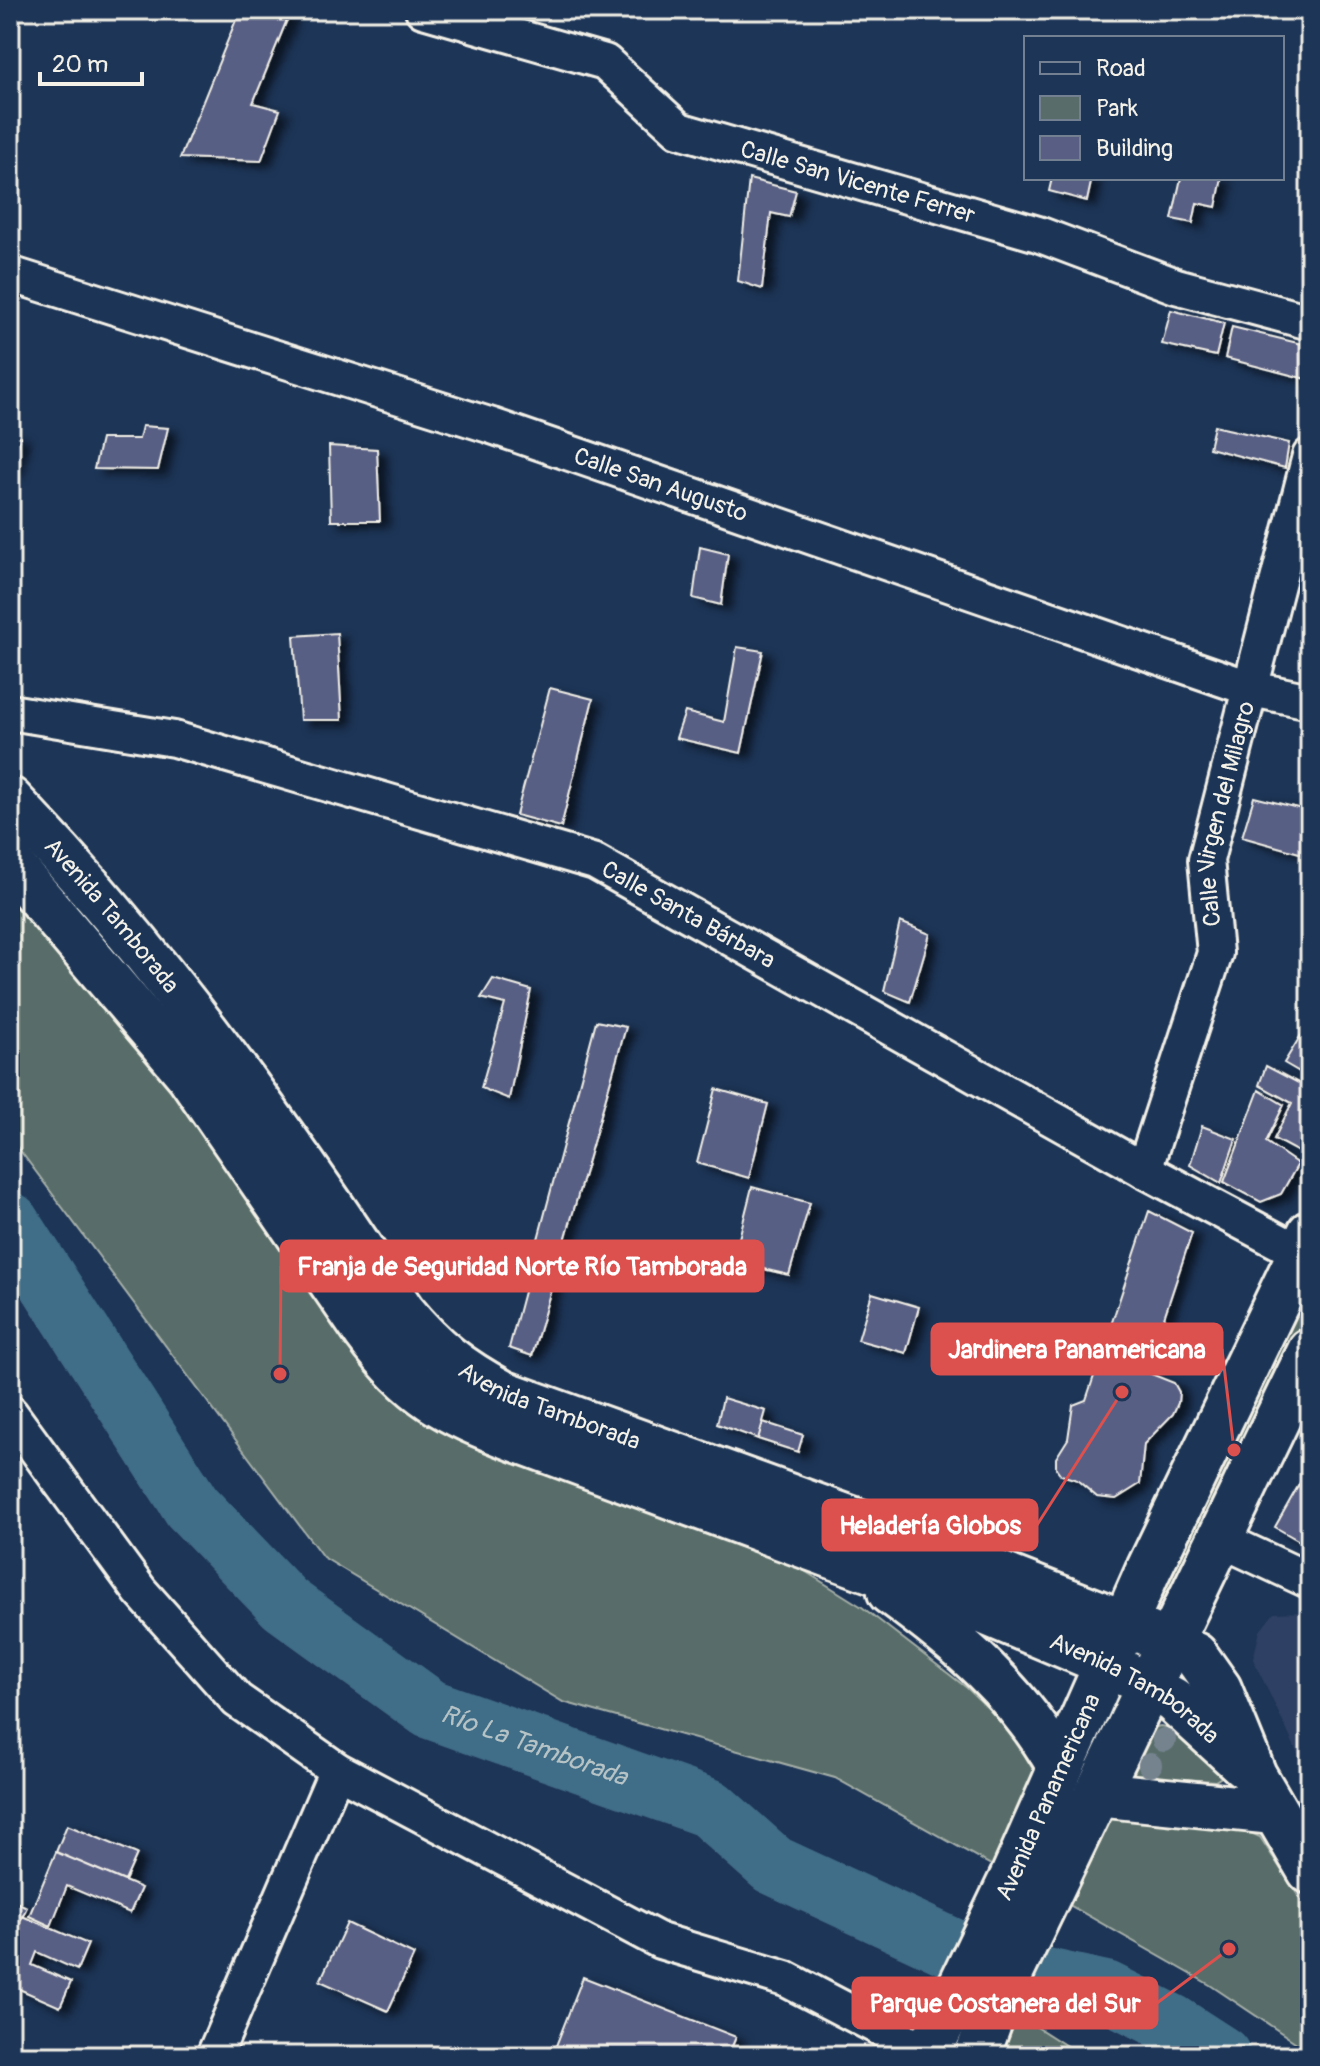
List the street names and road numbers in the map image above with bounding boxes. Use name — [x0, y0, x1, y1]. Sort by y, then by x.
street label: Calle San Vicente Ferrer — [737, 134, 979, 230]
street label: Calle San Augusto — [570, 441, 752, 528]
street label: Calle Virgen del Milagro — [1191, 698, 1261, 928]
street label: Avenida Tamborada — [38, 832, 186, 999]
street label: Calle Santa Bárbara — [597, 854, 780, 975]
street label: Avenida Tamborada — [453, 1355, 644, 1456]
street label: Avenida Tamborada — [1045, 1627, 1226, 1750]
street label: Avenida Panamericana — [989, 1689, 1106, 1905]

